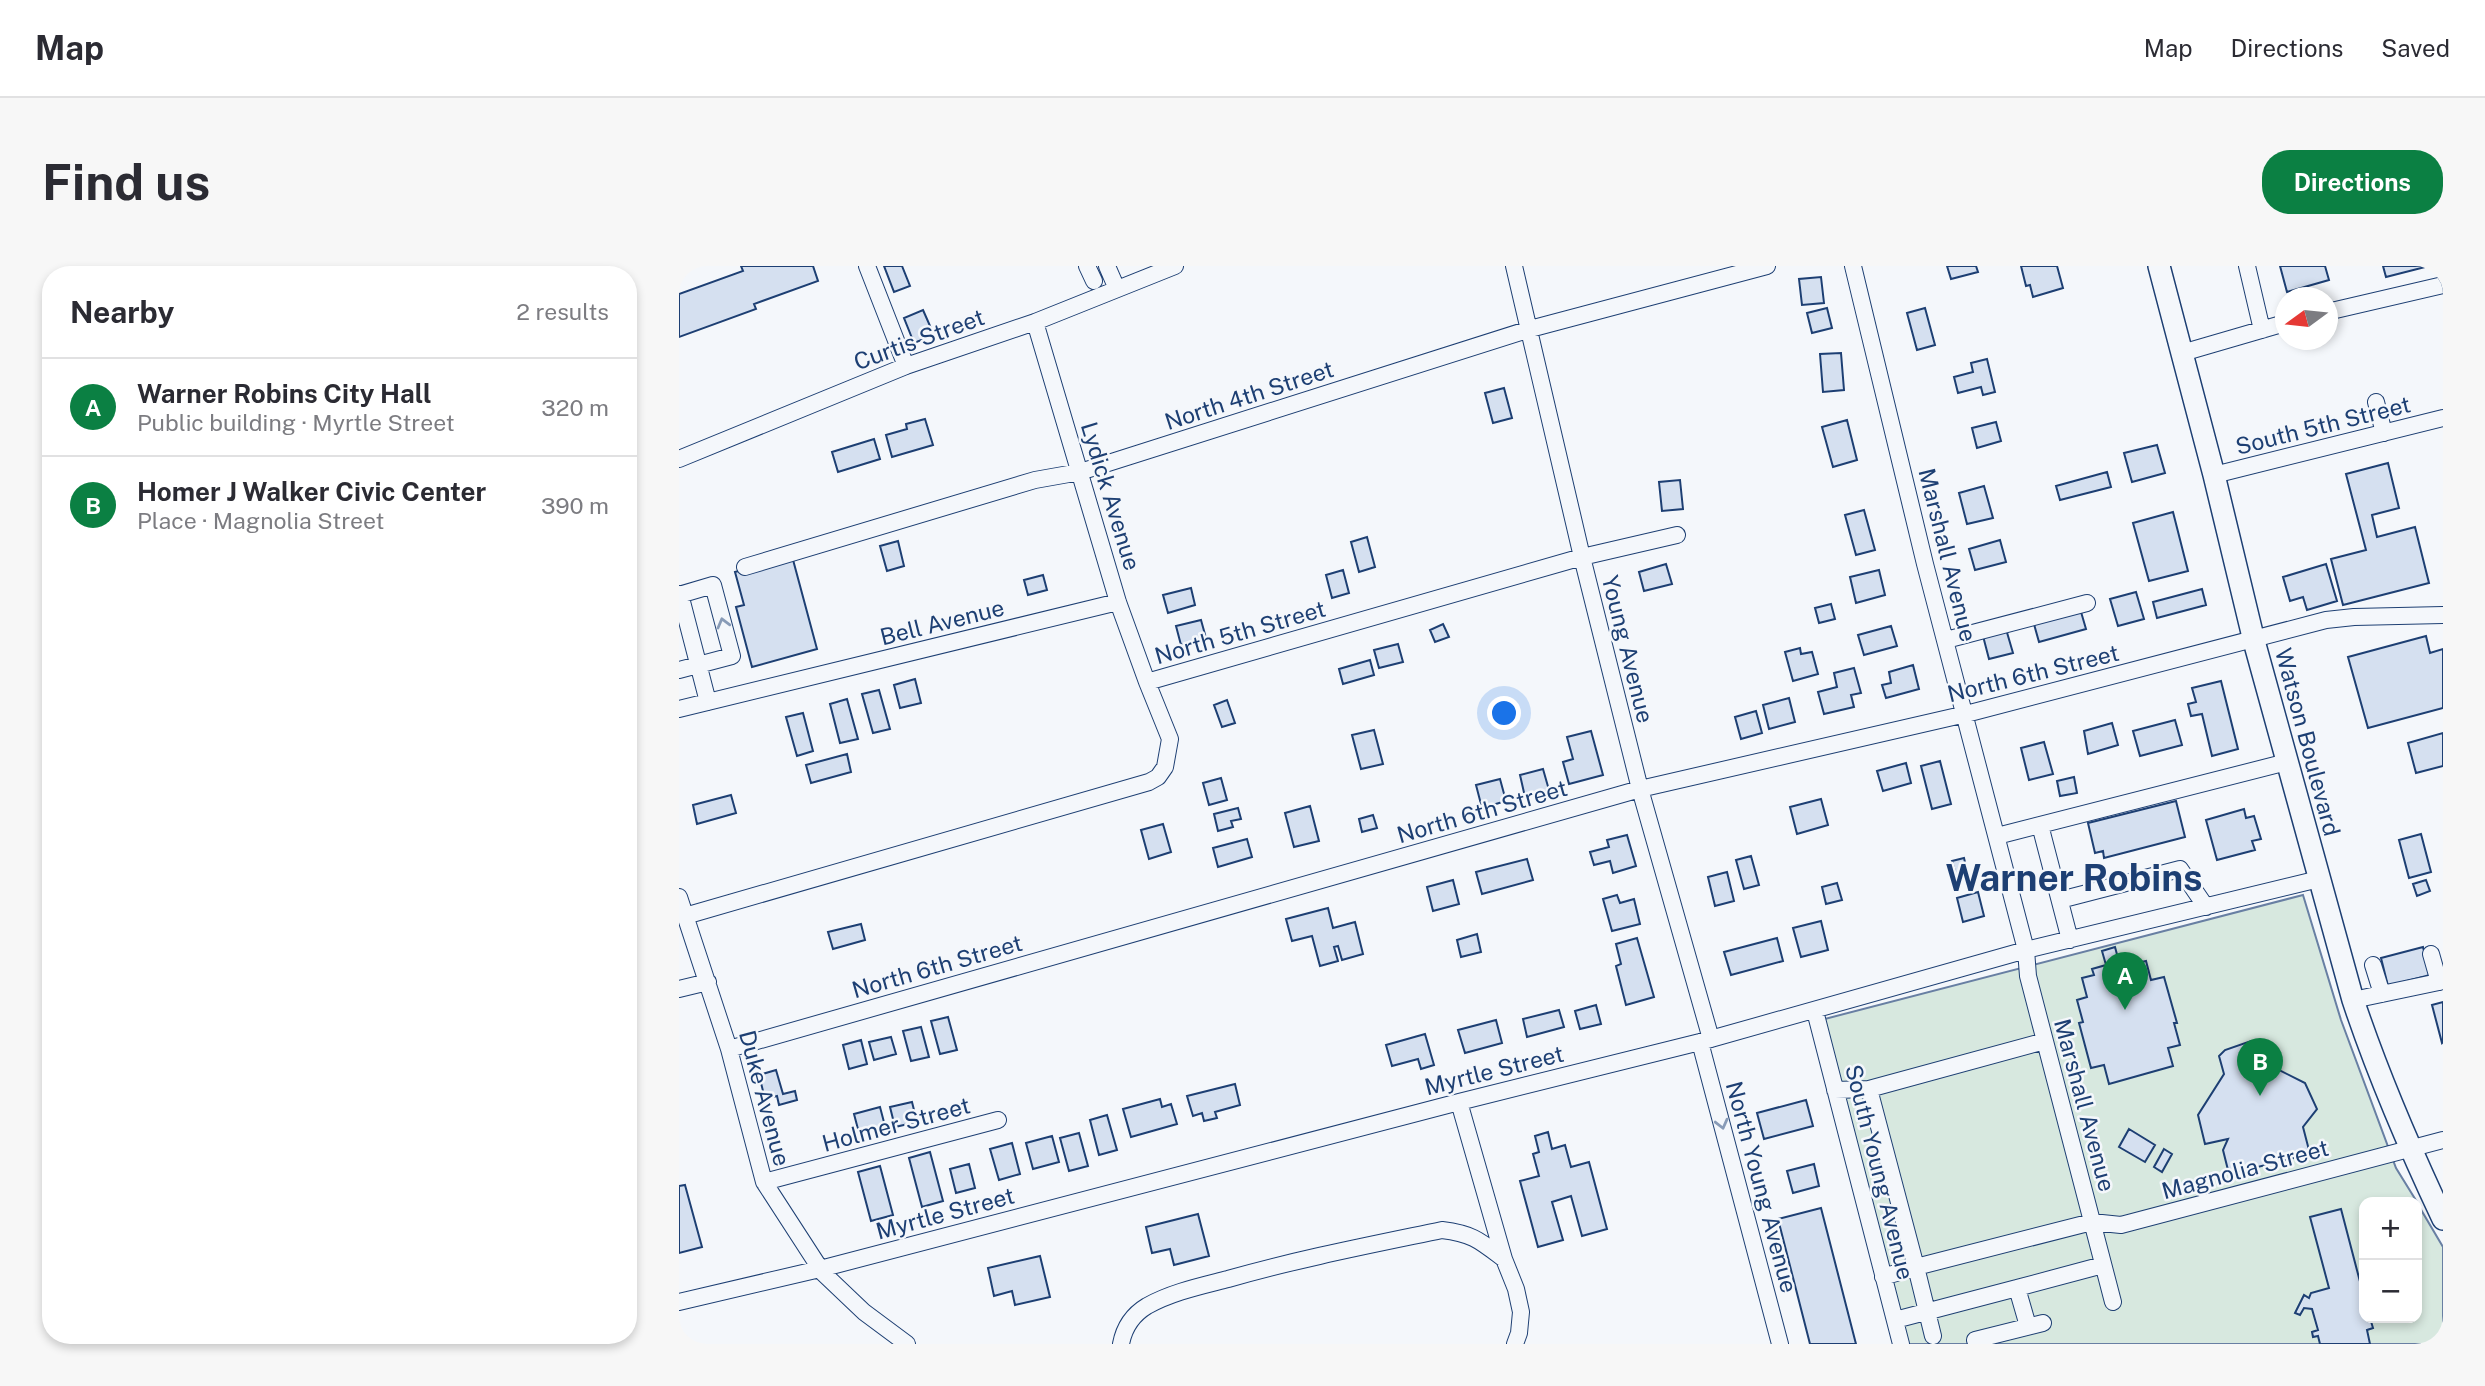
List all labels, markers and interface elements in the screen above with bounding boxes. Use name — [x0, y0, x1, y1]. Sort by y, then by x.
text: Map — [35, 29, 104, 67]
text: Map — [2144, 34, 2193, 62]
text: Directions — [2231, 34, 2343, 62]
text: Saved — [2381, 34, 2450, 62]
button: Directions — [2262, 150, 2443, 214]
text: Find us — [42, 153, 210, 211]
north arrow — [2275, 287, 2338, 350]
text: Nearby — [70, 294, 174, 330]
text: 2 results — [516, 298, 609, 325]
street label: Curtis Street — [850, 303, 988, 375]
street label: North 4th Street — [1161, 355, 1337, 435]
text: Warner Robins City Hall — [137, 378, 432, 409]
street label: South 5th Street — [2233, 390, 2413, 460]
text: A — [85, 394, 101, 421]
text: 320 m — [541, 394, 609, 421]
text: Public building · Myrtle Street — [137, 409, 455, 436]
street label: Lydick Avenue — [1076, 418, 1146, 574]
street label: Marshall Avenue — [1913, 466, 1983, 644]
text: Homer J Walker Civic Center — [137, 476, 486, 507]
text: B — [85, 492, 101, 519]
text: 390 m — [541, 492, 609, 519]
text: Place · Magnolia Street — [137, 507, 384, 534]
street label: Young Avenue — [1597, 572, 1659, 726]
street label: Bell Avenue — [877, 594, 1007, 650]
street label: North 5th Street — [1152, 595, 1328, 669]
one-way arrow — [717, 618, 731, 630]
street label: North 6th Street — [1944, 639, 2122, 707]
street label: Watson Boulevard — [2270, 645, 2346, 839]
your location — [1487, 696, 1521, 730]
street label: North 6th Street — [1394, 774, 1570, 848]
district label: Warner Robins — [1945, 856, 2203, 899]
street label: North 6th Street — [849, 929, 1025, 1003]
pin: A — [2102, 952, 2148, 1010]
street label: Marshall Avenue — [2049, 1016, 2121, 1194]
street label: Duke Avenue — [734, 1027, 796, 1169]
pin: B — [2237, 1038, 2283, 1096]
street label: Myrtle Street — [1422, 1040, 1566, 1100]
street label: South Young Avenue — [1840, 1062, 1920, 1282]
street label: North Young Avenue — [1721, 1078, 1803, 1296]
street label: Holmer Street — [819, 1091, 973, 1157]
one-way arrow — [1714, 1117, 1728, 1129]
street label: Magnolia Street — [2159, 1134, 2331, 1204]
street label: Myrtle Street — [873, 1182, 1017, 1244]
map controls — [2359, 1197, 2422, 1323]
button: + — [2359, 1197, 2422, 1260]
button: − — [2359, 1260, 2422, 1323]

